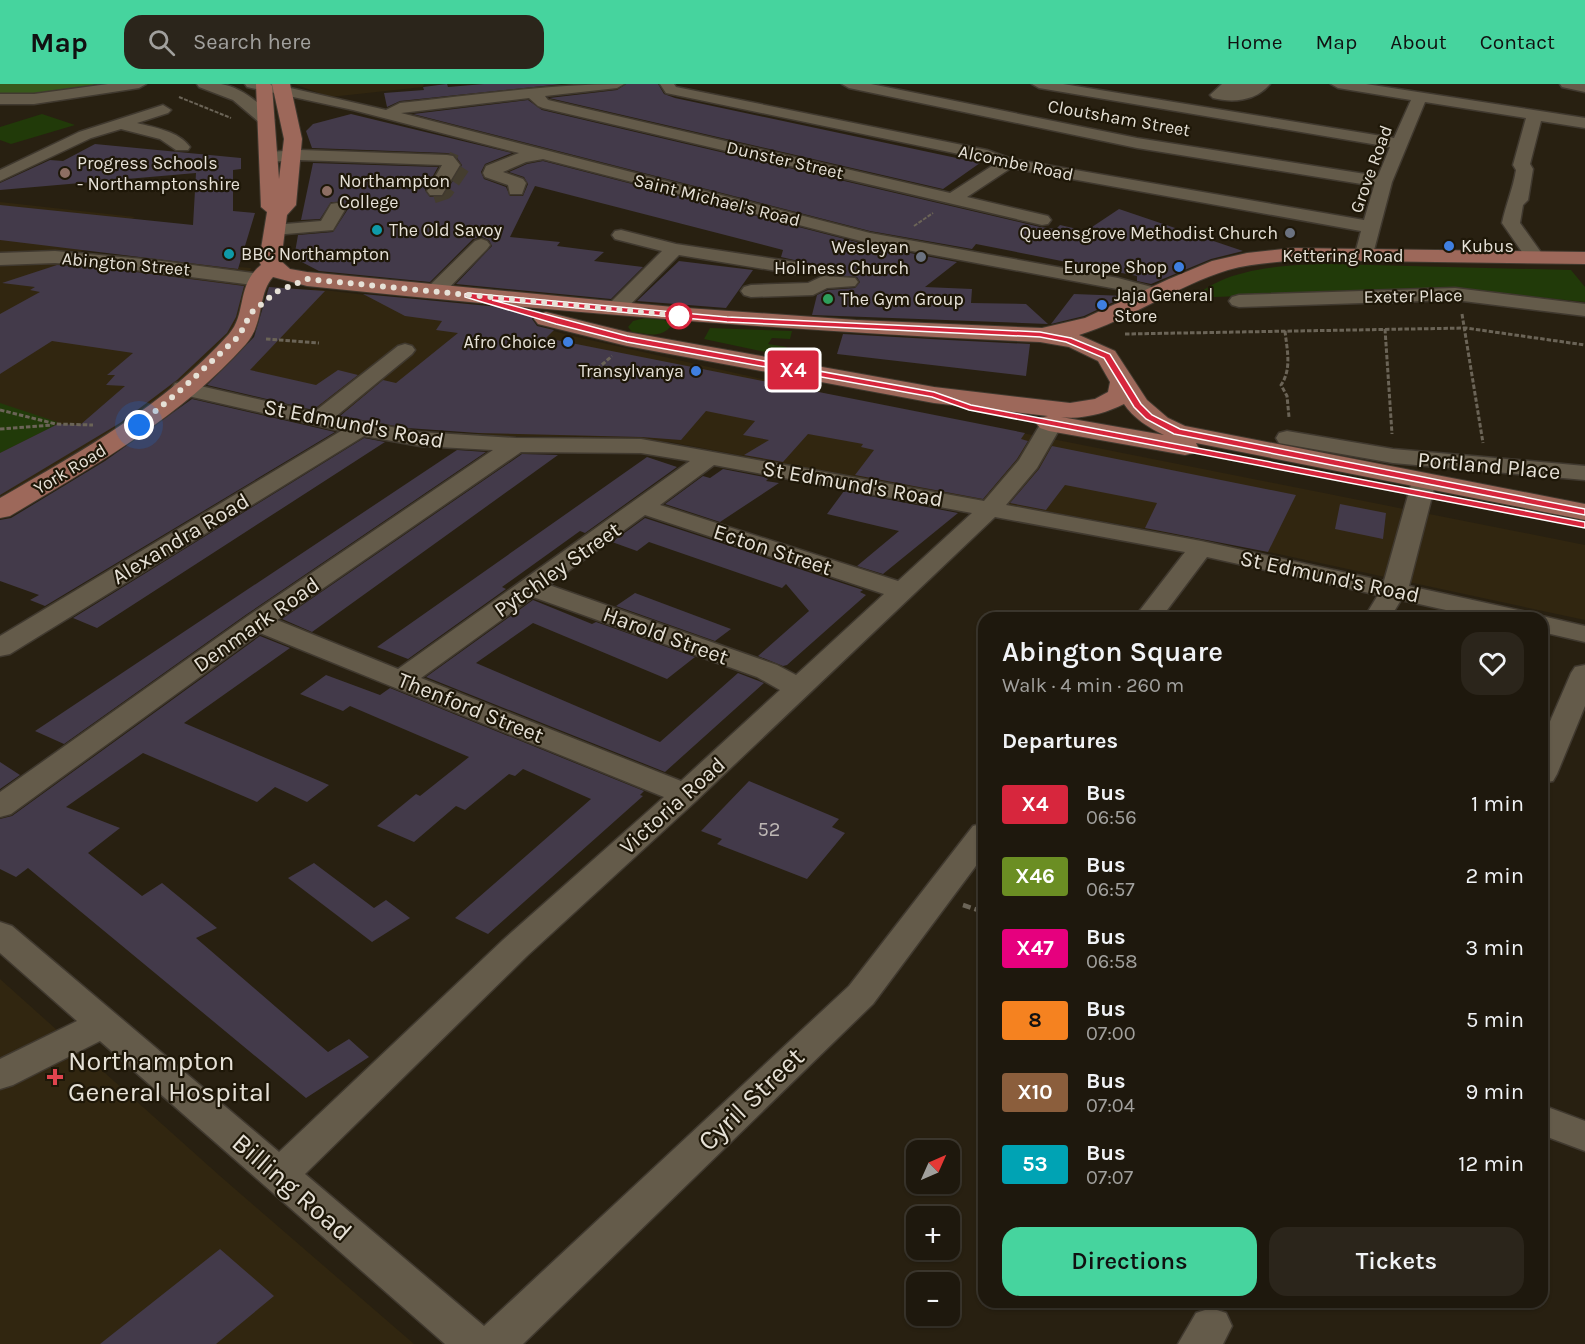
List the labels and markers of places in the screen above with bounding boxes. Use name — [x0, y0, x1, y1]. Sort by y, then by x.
place label: Progress Schools - Northamptonshire — [77, 152, 240, 195]
marker: Progress Schools - Northamptonshire — [58, 166, 72, 180]
place label: Northampton College — [339, 170, 450, 213]
marker: Northampton College — [320, 184, 334, 198]
place label: The Old Savoy — [389, 219, 503, 241]
place label: Queensgrove Methodist Church — [1020, 222, 1278, 244]
marker: The Old Savoy — [370, 223, 384, 237]
marker: Queensgrove Methodist Church — [1283, 226, 1297, 240]
place label: Kubus — [1461, 235, 1514, 257]
place label: Wesleyan Holiness Church — [774, 236, 909, 279]
marker: Kubus — [1442, 239, 1456, 253]
place label: BBC Northampton — [241, 243, 390, 265]
marker: BBC Northampton — [222, 247, 236, 261]
marker: Wesleyan Holiness Church — [914, 250, 928, 264]
place label: Europe Shop — [1063, 256, 1167, 278]
marker: Europe Shop — [1172, 260, 1186, 274]
place label: Jaja General Store — [1114, 284, 1213, 327]
place label: The Gym Group — [840, 288, 964, 310]
marker: The Gym Group — [821, 292, 835, 306]
marker: Jaja General Store — [1095, 298, 1109, 312]
unlabelled marker — [666, 303, 692, 329]
place label: Afro Choice — [463, 331, 556, 353]
marker: Afro Choice — [561, 335, 575, 349]
place label: Transylvanya — [578, 360, 684, 382]
marker: Transylvanya — [689, 364, 703, 378]
place label: Northampton General Hospital — [68, 1045, 271, 1108]
marker: Northampton General Hospital — [46, 1068, 64, 1086]

